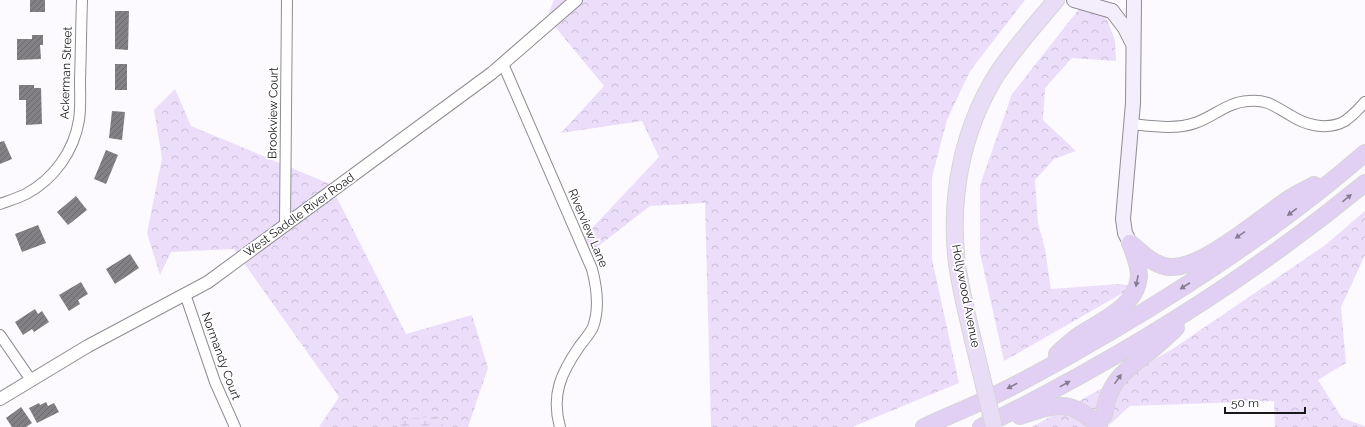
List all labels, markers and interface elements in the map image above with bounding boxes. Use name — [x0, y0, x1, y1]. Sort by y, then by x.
street label: Ackerman Street — [57, 26, 75, 120]
street label: Brookview Court — [265, 67, 281, 159]
street label: West Saddle River Road — [241, 170, 357, 260]
street label: Riverview Lane — [565, 187, 611, 269]
one-way arrow — [1342, 193, 1353, 202]
one-way arrow — [1286, 208, 1297, 216]
one-way arrow — [1234, 231, 1245, 239]
street label: Hollywood Avenue — [949, 243, 983, 349]
one-way arrow — [1134, 275, 1140, 287]
one-way arrow — [1180, 282, 1190, 290]
street label: Normandy Court — [199, 310, 243, 402]
one-way arrow — [1114, 374, 1122, 384]
one-way arrow — [1059, 381, 1071, 387]
one-way arrow — [1006, 383, 1018, 389]
scale bar — [1225, 389, 1305, 415]
text: 50 m — [1231, 396, 1259, 410]

